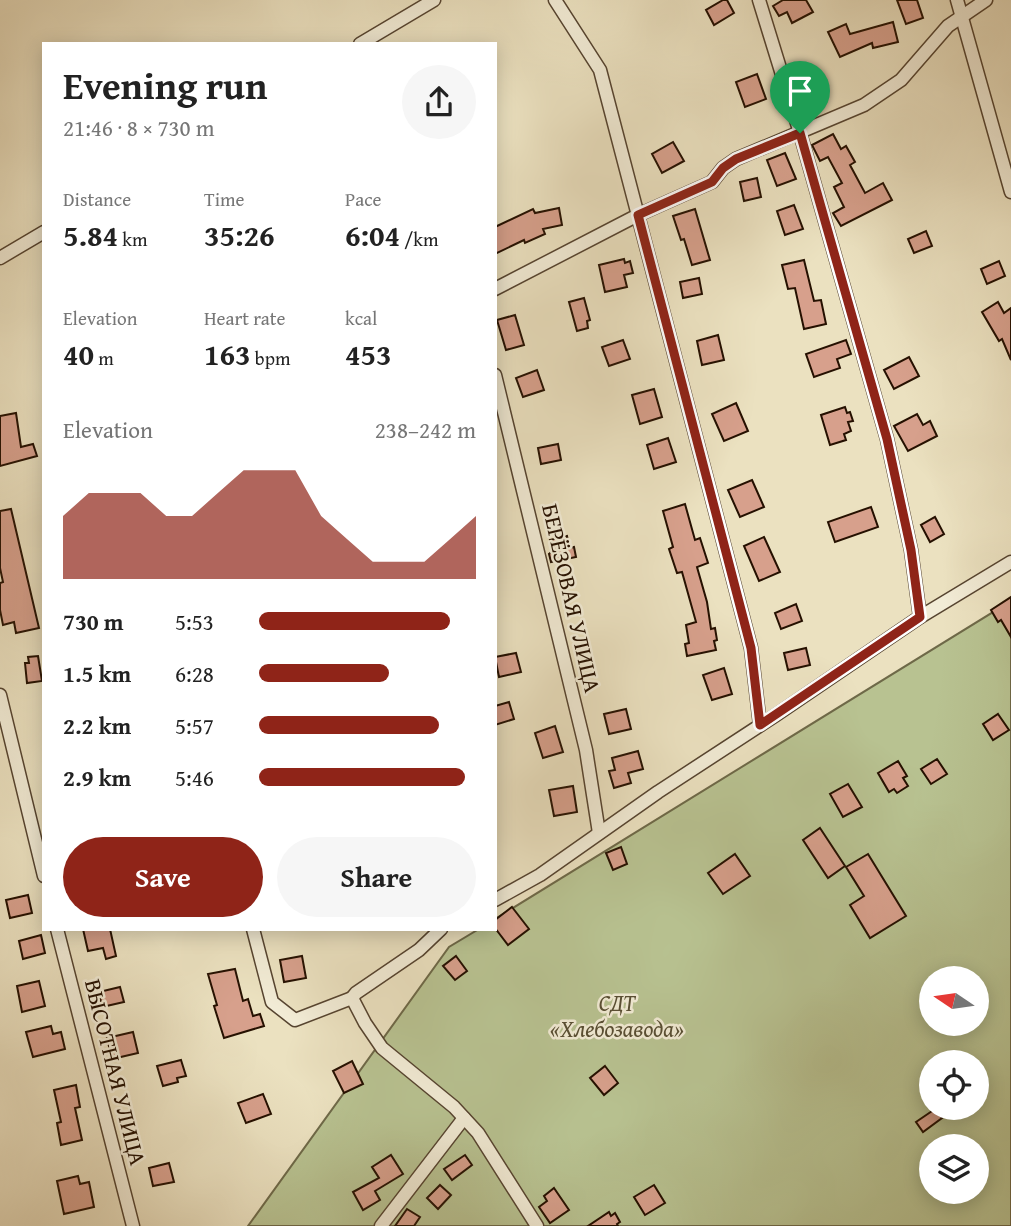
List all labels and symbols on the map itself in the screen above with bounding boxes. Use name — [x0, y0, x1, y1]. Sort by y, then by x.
pin — [770, 61, 830, 133]
street label: БЕРЁЗОВАЯ УЛИЦА — [534, 500, 610, 696]
north arrow — [919, 966, 989, 1036]
street label: ВЫСОТНАЯ УЛИЦА — [77, 975, 155, 1169]
park label: СДТ «Хлебозавода» — [550, 986, 684, 1045]

